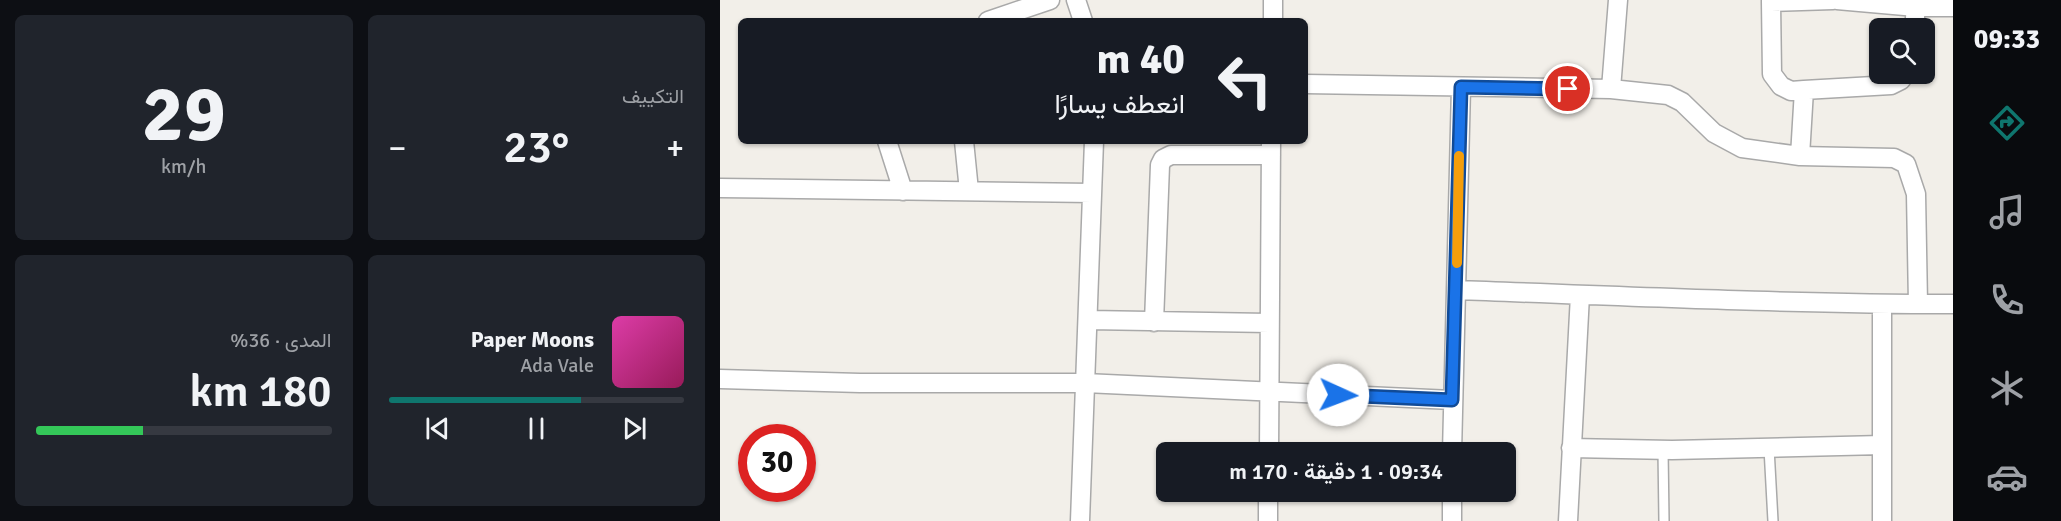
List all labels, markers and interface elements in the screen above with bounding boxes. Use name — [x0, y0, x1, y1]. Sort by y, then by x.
map controls — [1869, 18, 1935, 84]
button: search — [1869, 18, 1935, 84]
text: 09:33 — [1974, 23, 2040, 56]
text: 40 m — [1096, 34, 1185, 85]
icon: left — [1206, 42, 1284, 120]
pin — [1542, 63, 1593, 114]
text: 29 — [142, 67, 226, 163]
icon: arrive — [1551, 72, 1584, 105]
text: التكييف — [622, 84, 684, 109]
text: انعطف يسارًا — [1054, 88, 1185, 121]
icon: directions — [1986, 102, 2028, 144]
text: 23° — [503, 120, 569, 175]
text: − — [389, 128, 406, 169]
text: + — [666, 128, 684, 169]
text: km/h — [161, 154, 206, 179]
icon: music — [1986, 191, 2028, 233]
icon: phone — [1986, 279, 2028, 321]
text: Paper Moons — [471, 326, 594, 353]
text: المدى · 36% — [230, 328, 332, 353]
text: Ada Vale — [520, 353, 594, 378]
position arrow — [1306, 363, 1370, 427]
text: 180 km — [189, 364, 332, 419]
icon: climate — [1986, 367, 2028, 409]
icon: previous — [421, 412, 454, 445]
icon: pause — [520, 412, 553, 445]
icon: next — [618, 412, 651, 445]
speed limit sign: 30 — [738, 424, 816, 502]
icon: car — [1986, 456, 2028, 498]
text: 09:34 · 1 دقيقة · 170 m — [1229, 458, 1443, 485]

